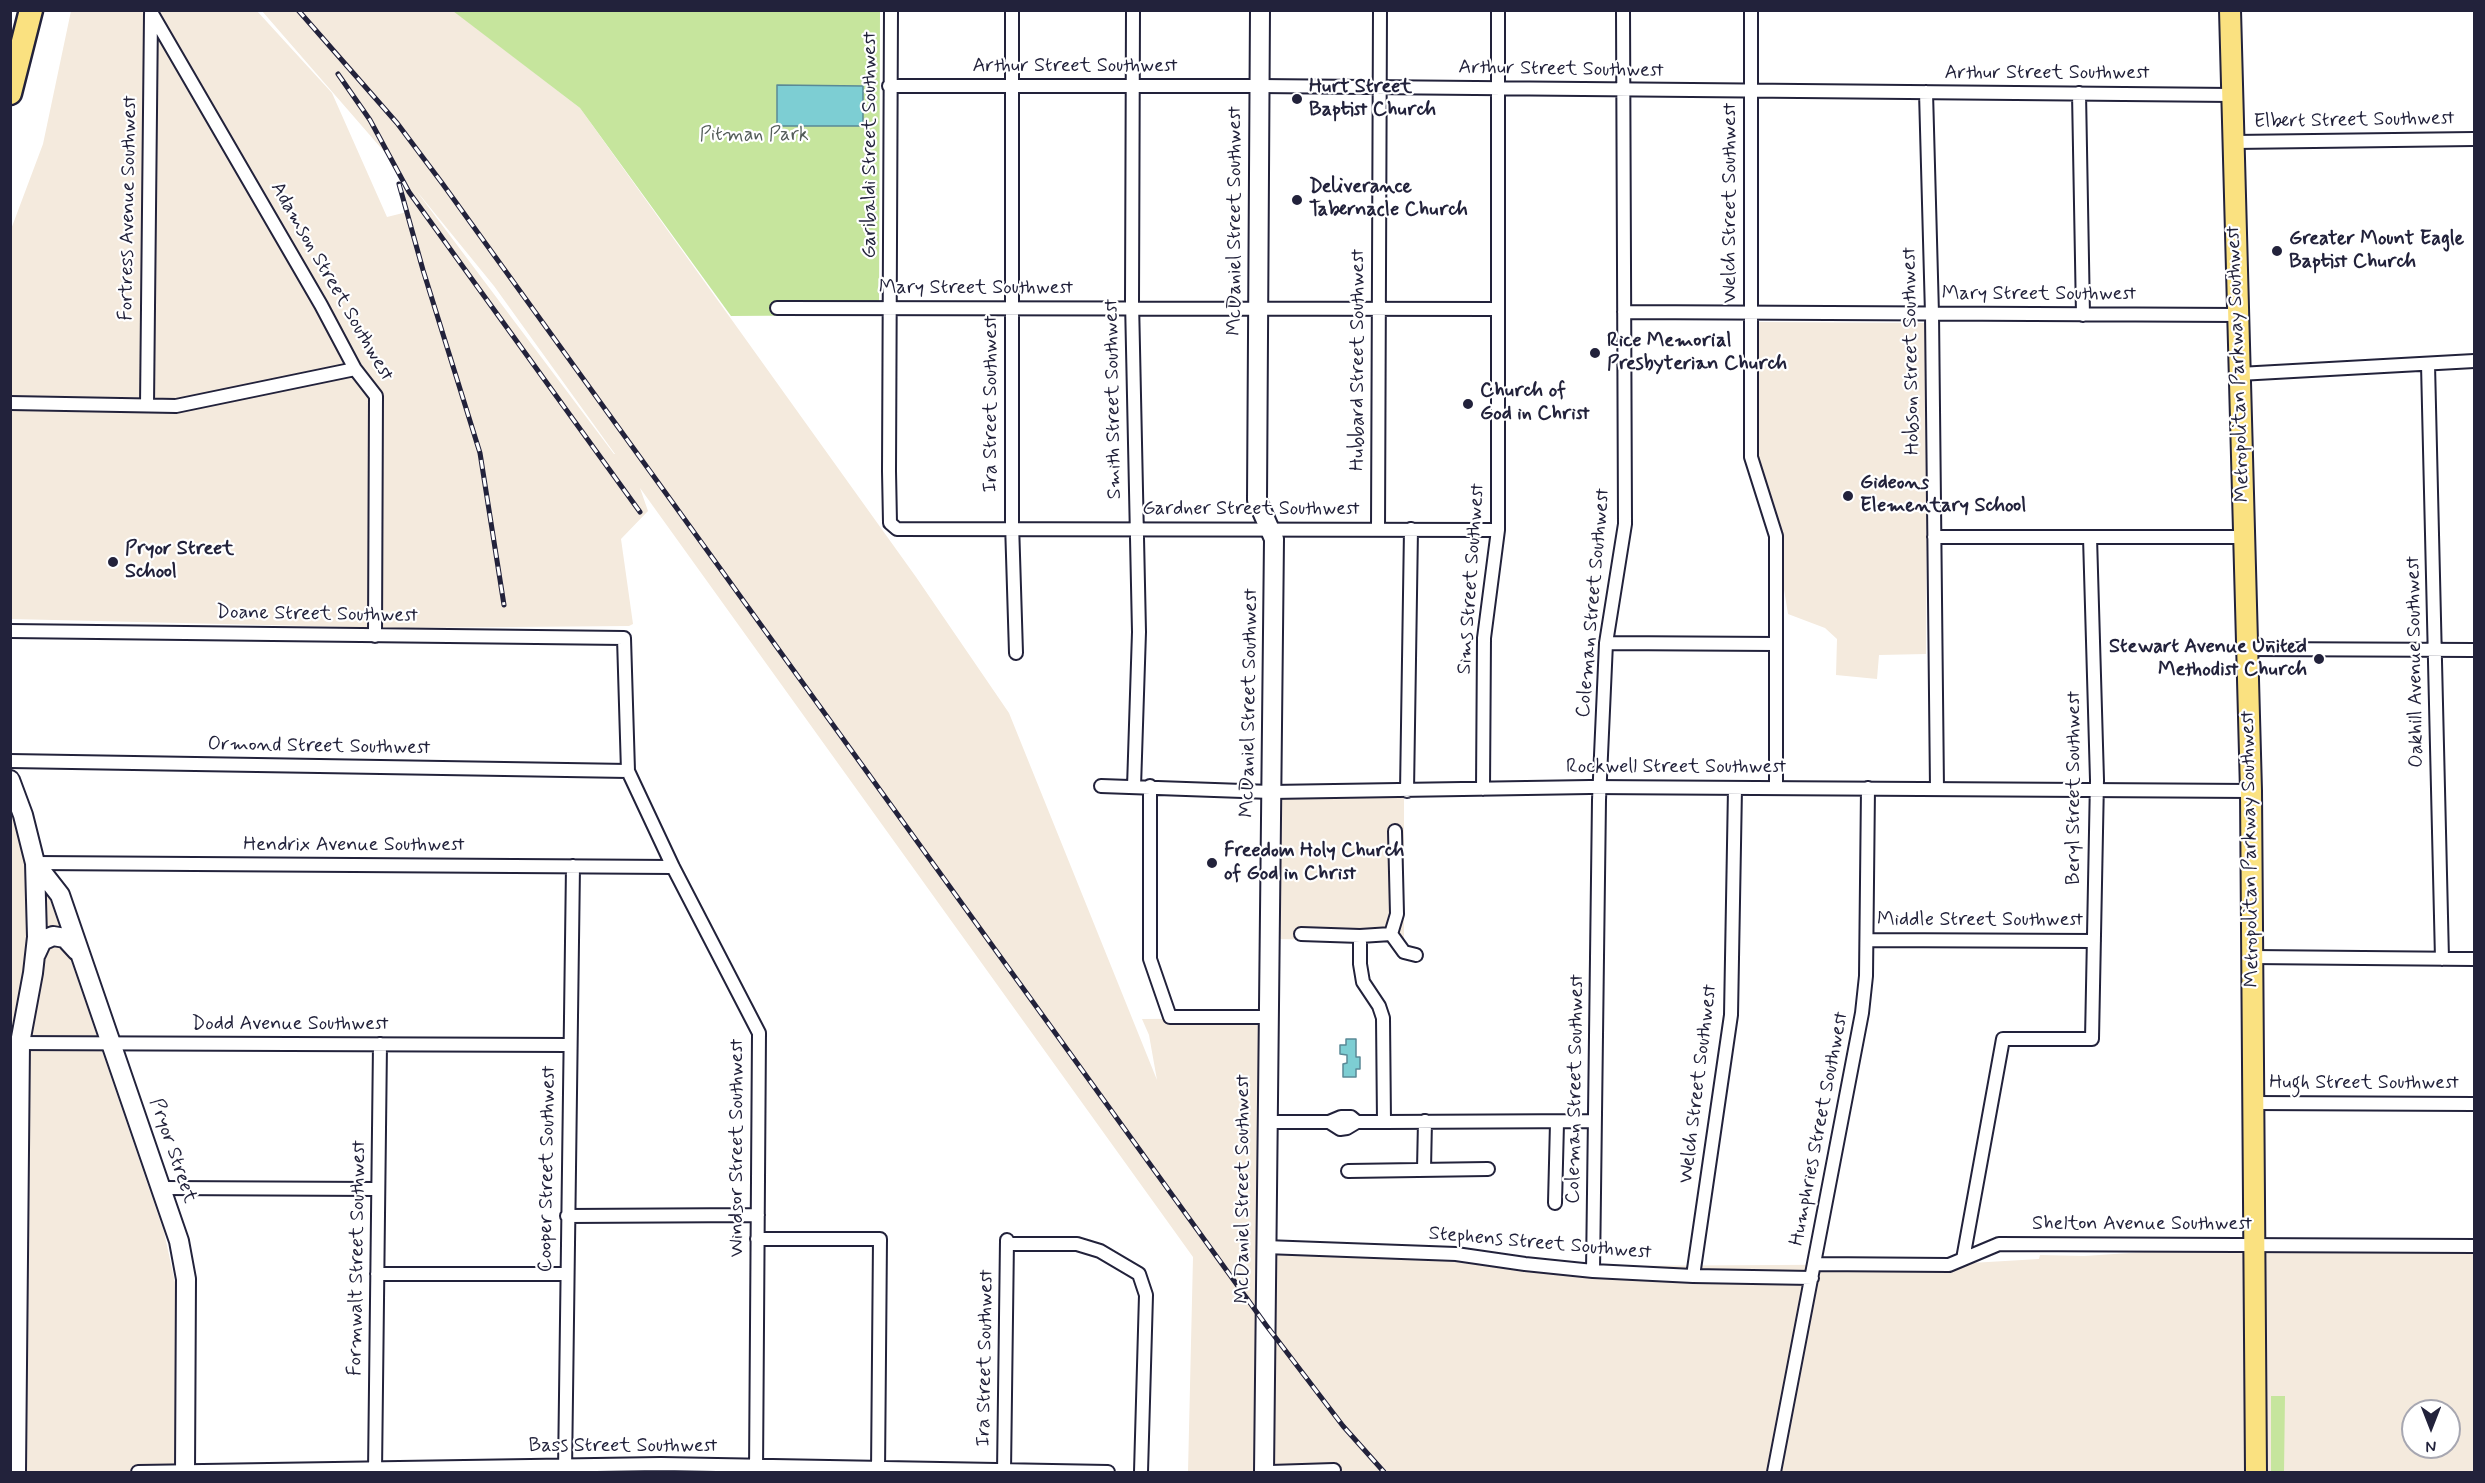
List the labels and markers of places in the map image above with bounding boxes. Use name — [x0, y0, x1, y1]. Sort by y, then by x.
place label: Hurt Street Baptist Church — [1309, 76, 1436, 123]
marker: Hurt Street Baptist Church — [1290, 92, 1304, 106]
place label: Deliverance Tabernacle Church — [1309, 176, 1468, 223]
marker: Deliverance Tabernacle Church — [1290, 193, 1304, 207]
place label: Greater Mount Eagle Baptist Church — [2289, 228, 2464, 275]
marker: Greater Mount Eagle Baptist Church — [2270, 244, 2284, 258]
place label: Rice Memorial Presbyterian Church — [1607, 330, 1787, 377]
marker: Rice Memorial Presbyterian Church — [1588, 346, 1602, 360]
place label: Church of God in Christ — [1480, 380, 1590, 427]
marker: Church of God in Christ — [1461, 397, 1475, 411]
place label: Gideons Elementary School — [1860, 472, 2026, 519]
marker: Gideons Elementary School — [1841, 489, 1855, 503]
place label: Pryor Street School — [125, 538, 234, 585]
marker: Pryor Street School — [106, 555, 120, 569]
place label: Stewart Avenue United Methodist Church — [2109, 636, 2307, 683]
marker: Stewart Avenue United Methodist Church — [2312, 652, 2326, 666]
place label: Freedom Holy Church of God in Christ — [1224, 840, 1404, 887]
marker: Freedom Holy Church of God in Christ — [1205, 856, 1219, 870]

